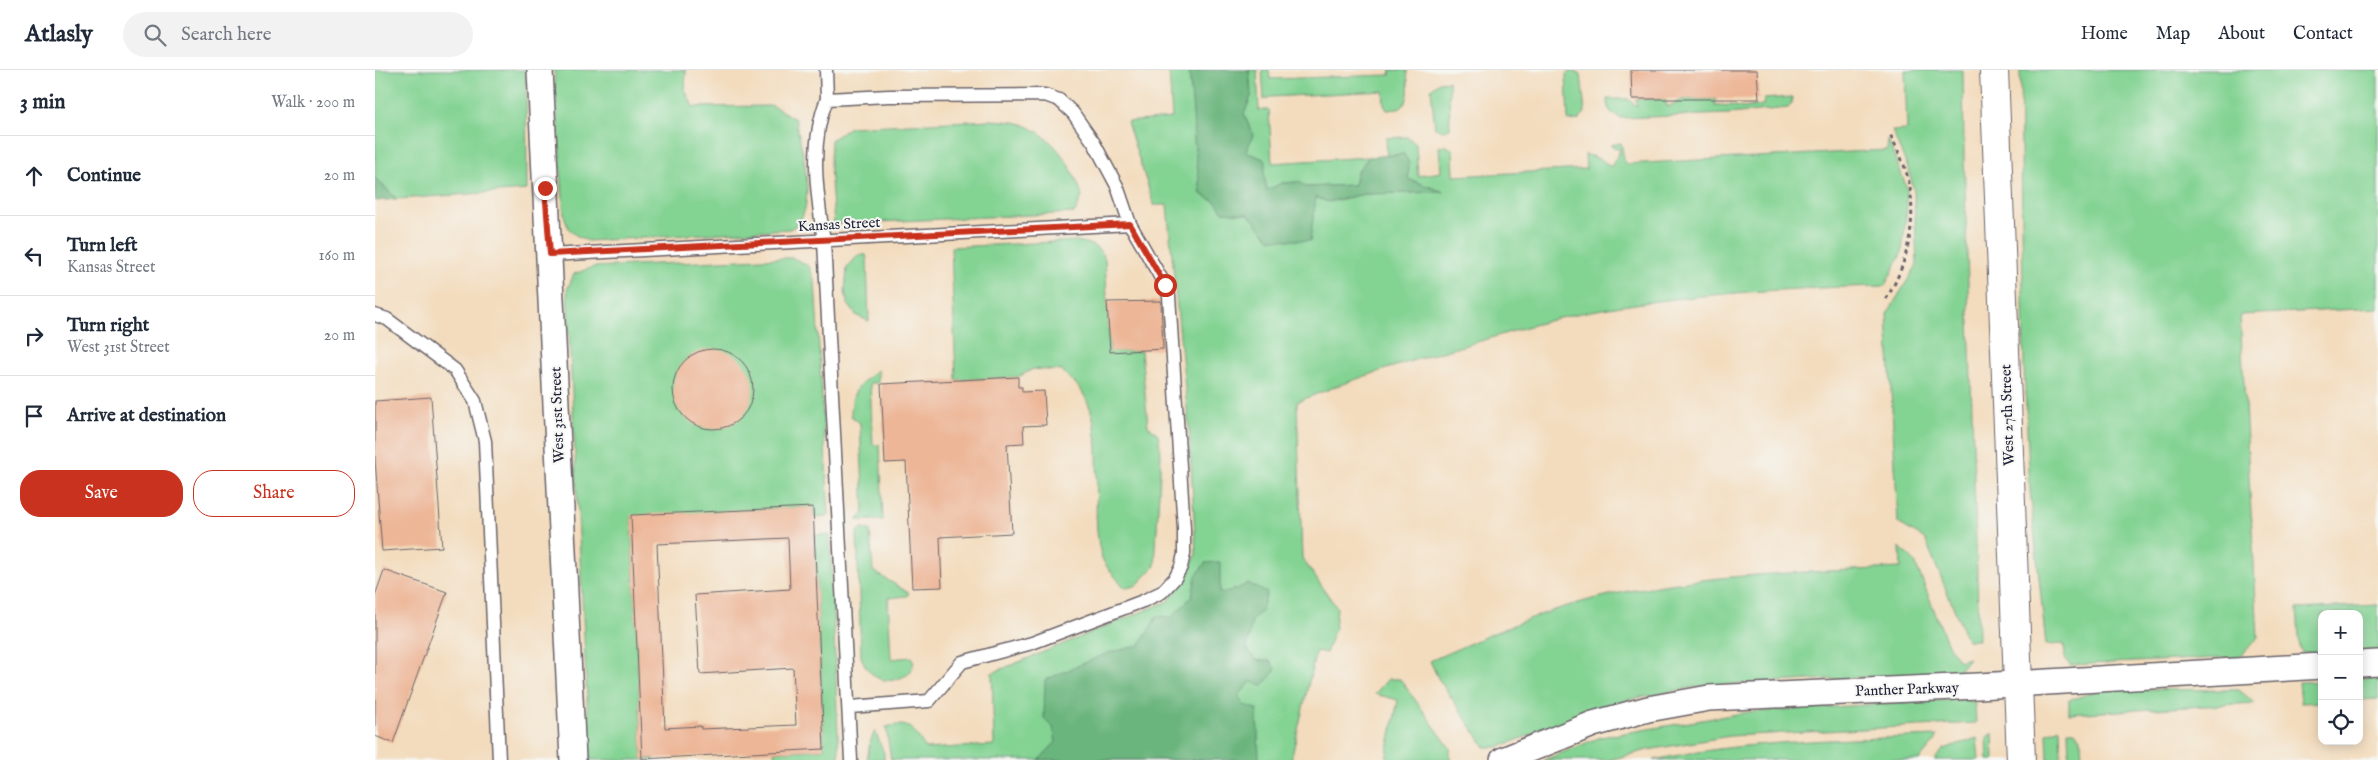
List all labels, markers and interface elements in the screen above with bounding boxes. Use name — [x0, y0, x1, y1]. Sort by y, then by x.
search box — [123, 12, 473, 57]
text: Atlasly — [25, 19, 93, 50]
icon: search — [141, 21, 169, 49]
text: Search here — [181, 23, 271, 47]
text: Home — [2081, 23, 2128, 46]
text: Map — [2156, 23, 2190, 46]
text: About — [2218, 23, 2265, 46]
text: Contact — [2293, 23, 2353, 46]
text: 3 min — [20, 89, 65, 116]
text: Walk · 200 m — [271, 93, 355, 113]
icon: ahead — [20, 162, 48, 190]
text: Continue — [67, 164, 141, 188]
text: 20 m — [324, 166, 355, 186]
route end — [534, 177, 557, 200]
street label: Kansas Street — [797, 213, 881, 236]
text: Turn left — [67, 234, 138, 258]
icon: left — [20, 242, 48, 270]
text: 160 m — [319, 246, 355, 266]
text: Kansas Street — [67, 258, 155, 278]
route start — [1154, 274, 1177, 297]
text: Turn right — [67, 314, 149, 338]
icon: right — [20, 322, 48, 350]
text: 20 m — [324, 326, 355, 346]
text: West 31st Street — [67, 338, 170, 358]
street label: West 27th Street — [1996, 364, 2019, 466]
street label: West 31st Street — [546, 367, 569, 463]
icon: arrive — [20, 402, 48, 430]
text: Arrive at destination — [67, 404, 226, 428]
button: Save — [20, 470, 183, 517]
button: Share — [193, 470, 355, 517]
map controls — [2318, 610, 2363, 745]
button: + — [2318, 610, 2363, 655]
button: − — [2318, 655, 2363, 700]
street label: Panther Parkway — [1855, 678, 1960, 701]
button: locate — [2318, 700, 2363, 745]

